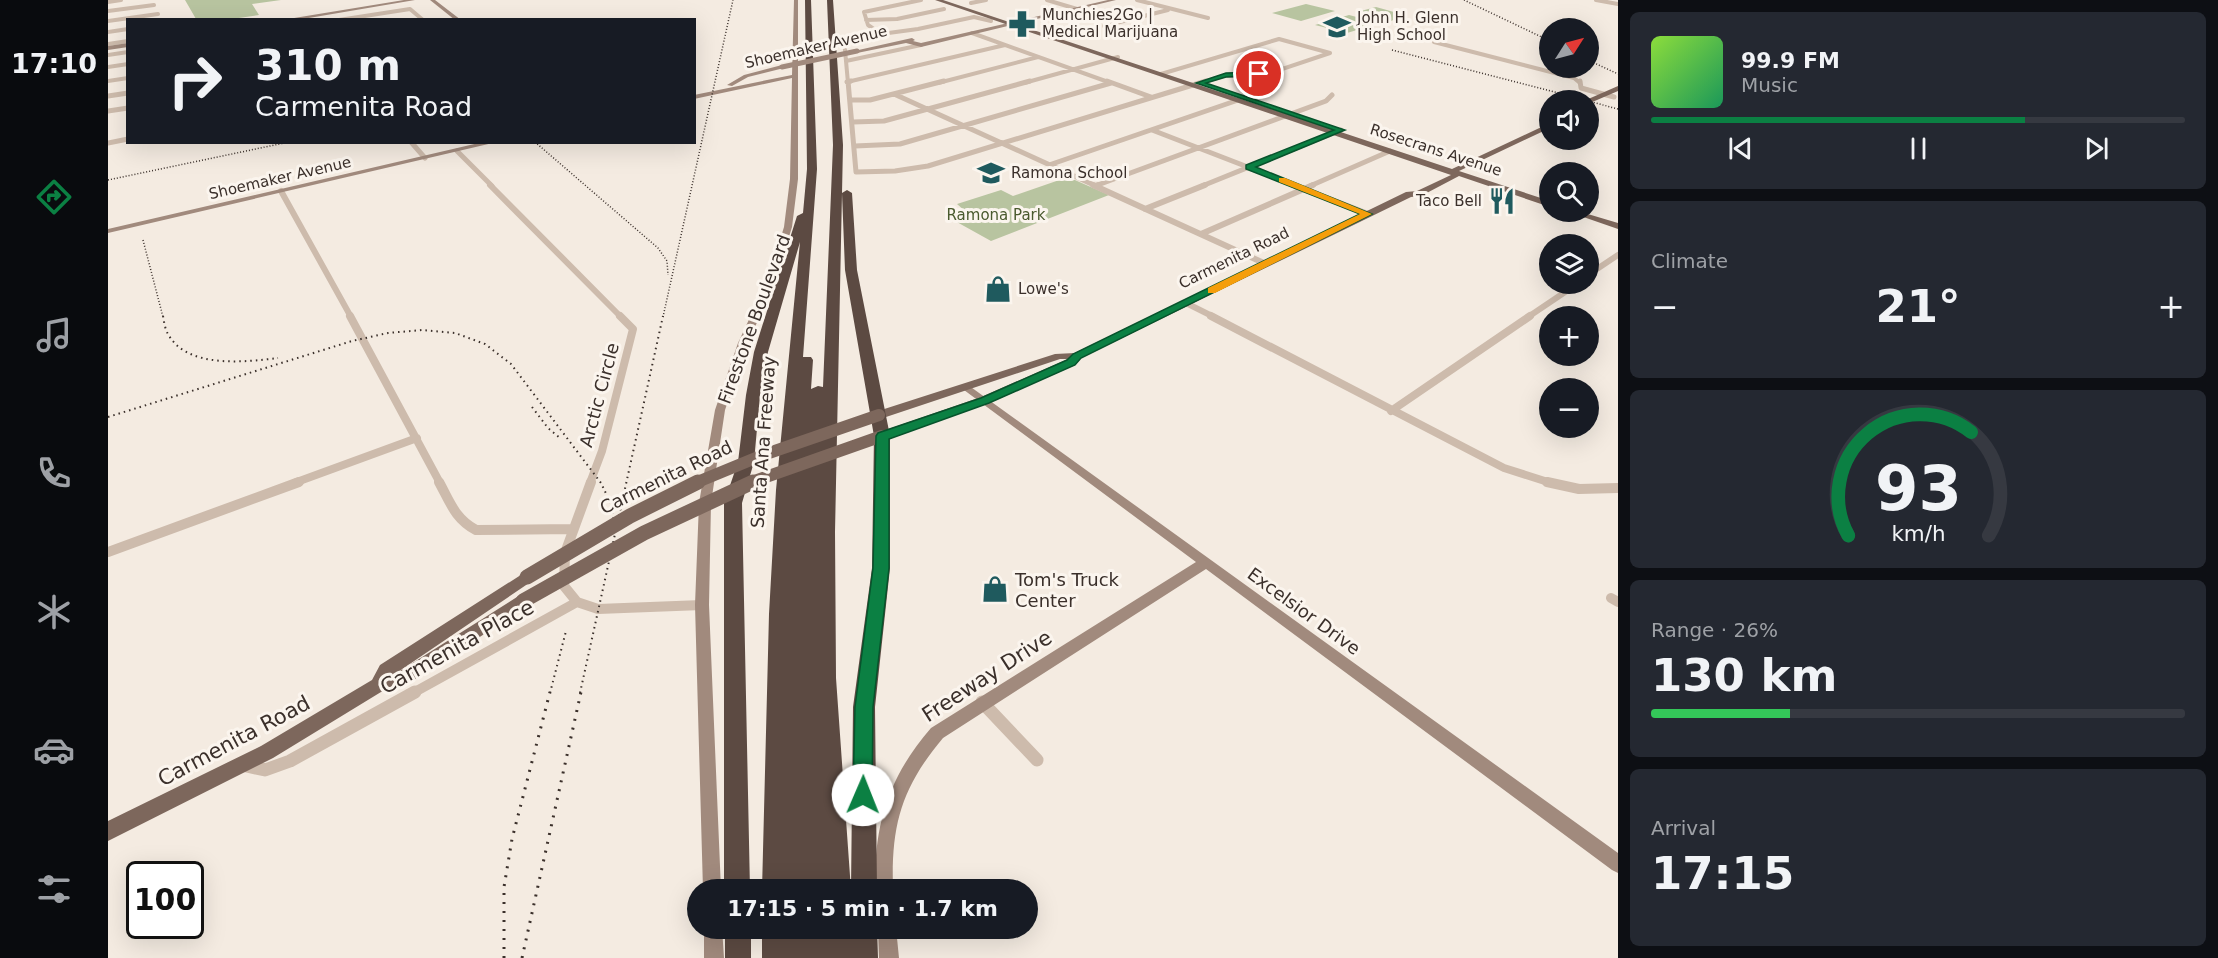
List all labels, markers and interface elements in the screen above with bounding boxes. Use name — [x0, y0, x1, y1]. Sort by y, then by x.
place label: Munchies2Go | Medical Marijuana — [1042, 6, 1178, 41]
pharmacy icon: Munchies2Go | Medical Marijuana — [1007, 9, 1037, 39]
place label: John H. Glenn High School — [1356, 9, 1459, 44]
school or university icon: John H. Glenn High School — [1322, 12, 1352, 42]
north arrow — [1539, 18, 1599, 78]
map controls — [1539, 18, 1599, 438]
street label: Shoemaker Avenue — [743, 22, 889, 72]
text: 310 m — [255, 41, 401, 90]
icon: right — [156, 42, 234, 120]
text: 17:10 — [11, 48, 97, 79]
pin — [1233, 48, 1284, 99]
text: 99.9 FM — [1741, 48, 1840, 73]
icon: arrive — [1242, 57, 1275, 90]
text: Music — [1741, 73, 1798, 97]
button: sound — [1539, 90, 1599, 150]
text: Carmenita Road — [255, 91, 472, 122]
street label: Rosecrans Avenue — [1368, 120, 1504, 180]
icon: previous — [1724, 132, 1757, 165]
icon: pause — [1902, 132, 1935, 165]
icon: next — [2080, 132, 2113, 165]
street label: Shoemaker Avenue — [207, 153, 353, 203]
school or university icon: Ramona School — [976, 158, 1006, 188]
button: search — [1539, 162, 1599, 222]
place label: Ramona School — [1011, 164, 1127, 182]
icon: directions — [33, 176, 75, 218]
restaurant icon: Taco Bell — [1487, 186, 1517, 216]
place label: Taco Bell — [1415, 192, 1482, 210]
park label: Ramona Park — [947, 206, 1046, 224]
street label: Carmenita Road — [1176, 223, 1292, 293]
street label: Firestone Boulevard — [714, 231, 794, 407]
button: layers — [1539, 234, 1599, 294]
text: Climate — [1651, 249, 1728, 273]
shop icon: Lowe's — [983, 274, 1013, 304]
place label: Lowe's — [1018, 280, 1069, 298]
text: 21° — [1875, 280, 1961, 333]
text: − — [1651, 287, 1679, 326]
text: + — [2157, 287, 2185, 326]
button: + — [1539, 306, 1599, 366]
icon: music — [33, 314, 75, 356]
street label: Arctic Circle — [575, 340, 623, 450]
street label: Santa Ana Freeway — [747, 355, 780, 529]
button: − — [1539, 378, 1599, 438]
street label: Carmenita Road — [596, 436, 736, 518]
icon: phone — [33, 452, 75, 494]
text: 93 — [1875, 452, 1961, 525]
text: km/h — [1891, 521, 1945, 546]
street label: Excelsior Drive — [1244, 563, 1364, 659]
place label: Tom's Truck Center — [1014, 569, 1120, 611]
shop icon: Tom's Truck Center — [980, 574, 1010, 604]
icon: climate — [33, 591, 75, 633]
street label: Carmenita Place — [376, 595, 538, 699]
text: Range · 26% — [1651, 618, 1778, 642]
street label: Freeway Drive — [918, 625, 1056, 727]
text: 130 km — [1651, 649, 1837, 702]
street label: Carmenita Road — [154, 691, 314, 791]
icon: car — [33, 729, 75, 771]
position arrow — [831, 763, 895, 827]
text: Arrival — [1651, 816, 1716, 840]
text: 17:15 — [1651, 847, 1794, 900]
speed limit sign: 100 — [126, 861, 204, 939]
icon: filters — [33, 868, 75, 910]
text: 17:15 · 5 min · 1.7 km — [727, 896, 998, 921]

